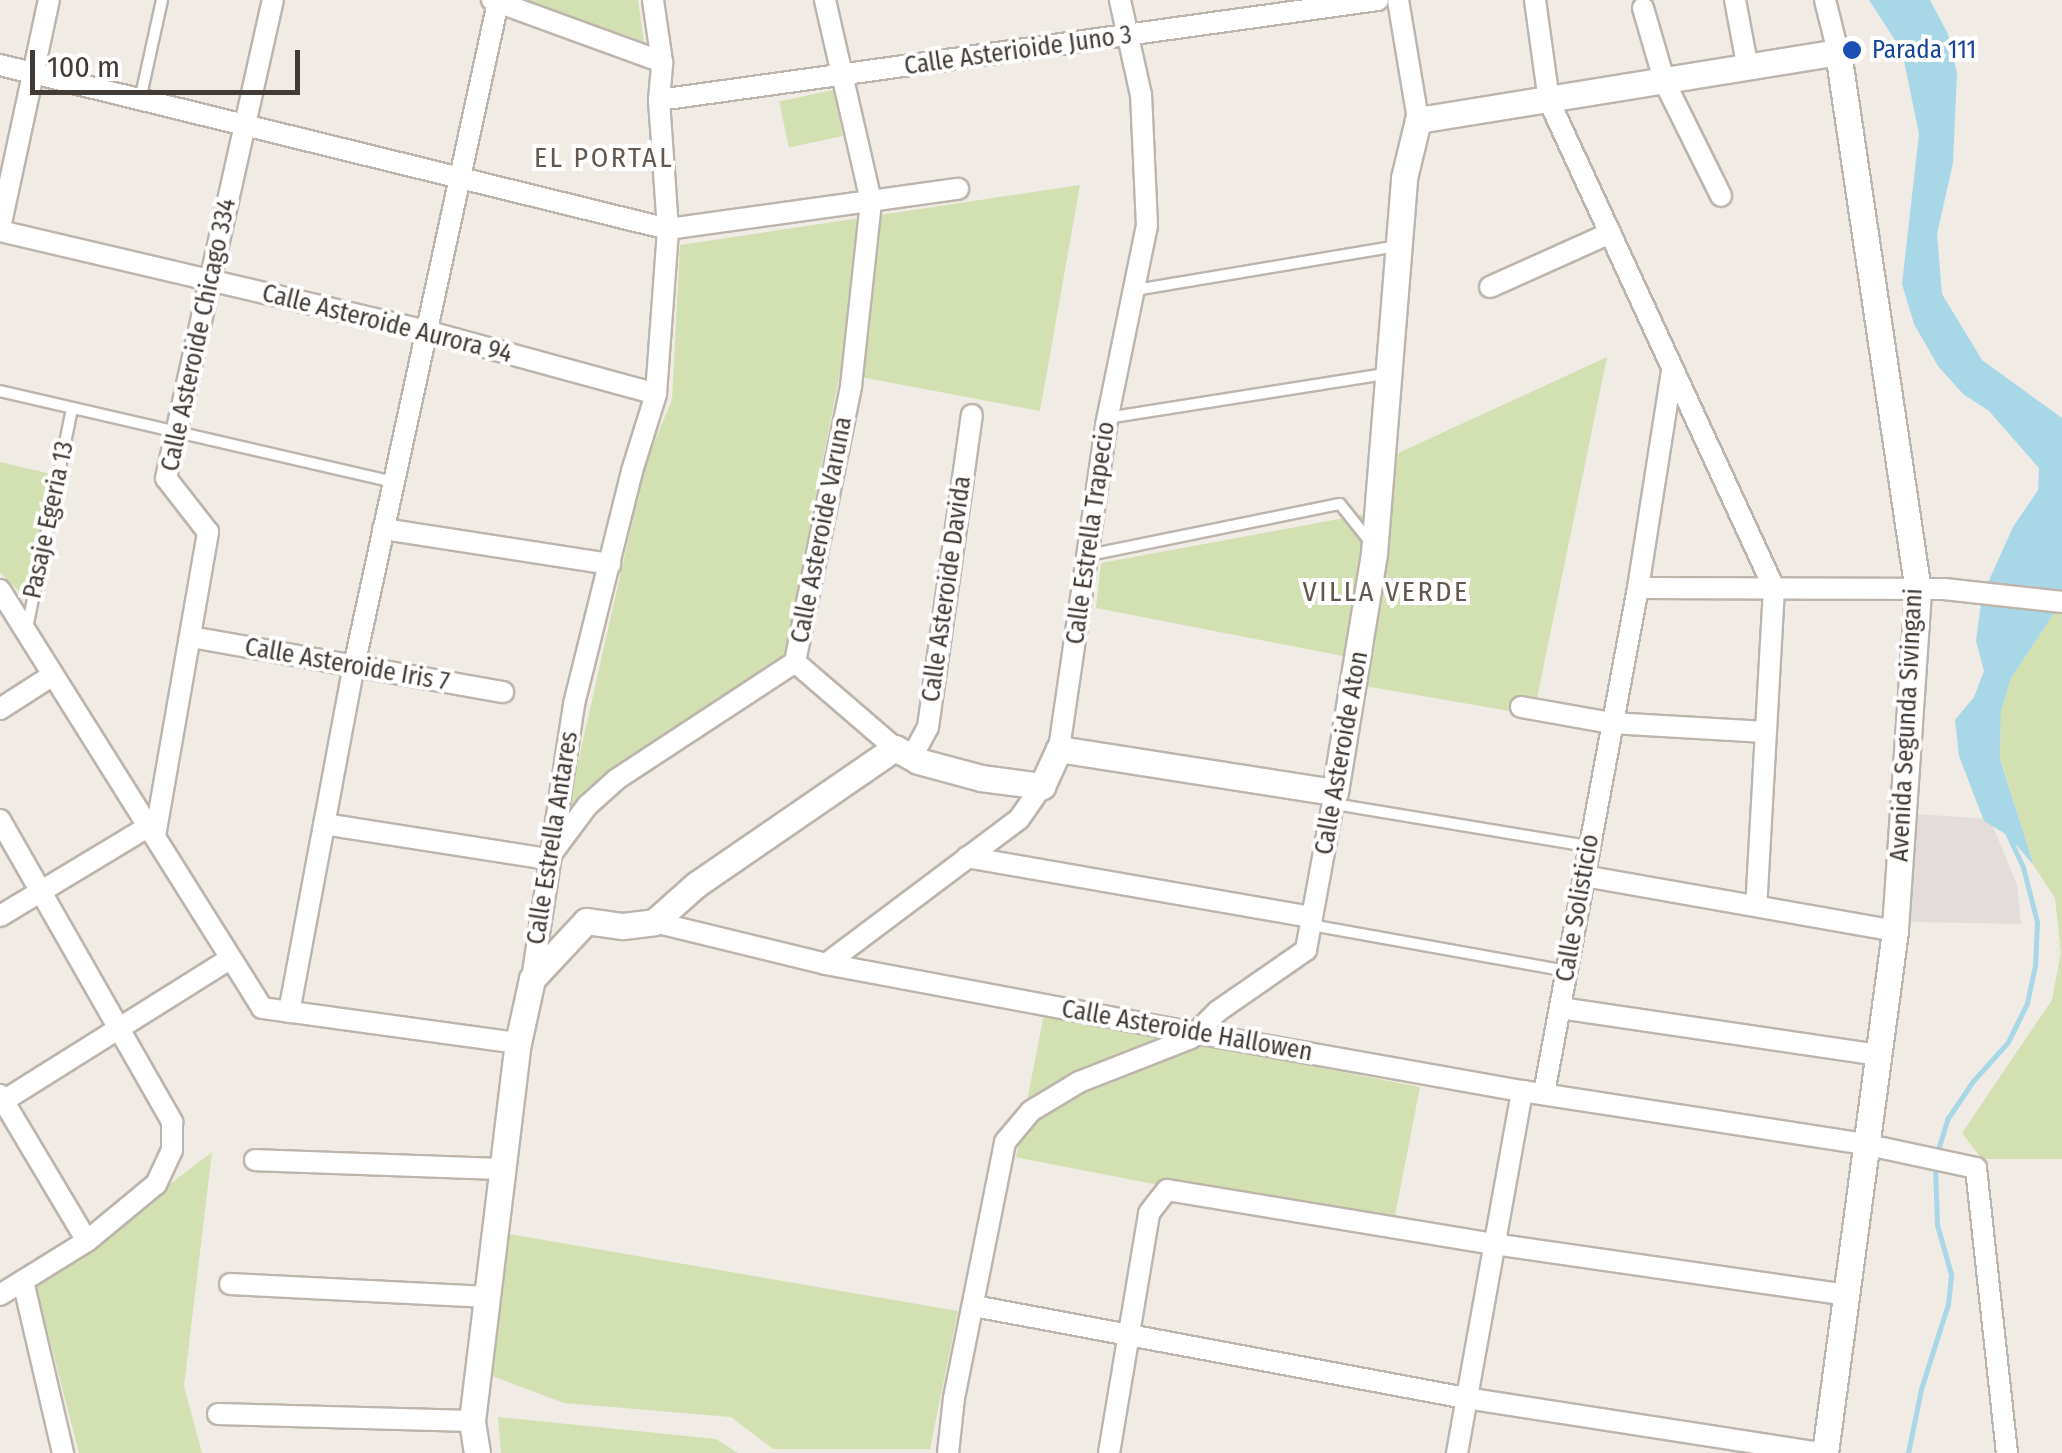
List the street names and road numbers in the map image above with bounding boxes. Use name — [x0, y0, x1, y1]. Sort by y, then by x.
street label: Calle Asterioide Juno 3 — [902, 20, 1134, 82]
street label: Calle Asteroide Chicago 334 — [155, 196, 243, 474]
street label: Calle Asteroide Aurora 94 — [259, 278, 515, 370]
street label: Calle Asteroide Varuna — [785, 414, 859, 646]
street label: Calle Estrella Trapecio — [1061, 420, 1121, 646]
street label: Pasaje Egeria 13 — [18, 439, 80, 601]
street label: Calle Asteroide Davida — [916, 474, 978, 704]
street label: Avenida Segunda Sivingani — [1885, 587, 1929, 863]
street label: Calle Asteroide Iris 7 — [242, 632, 452, 698]
street label: Calle Asteroide Aton — [1309, 649, 1375, 857]
street label: Calle Estrella Antares — [521, 729, 585, 947]
street label: Calle Solisticio — [1550, 832, 1606, 984]
street label: Calle Asteroide Hallowen — [1059, 994, 1315, 1068]

